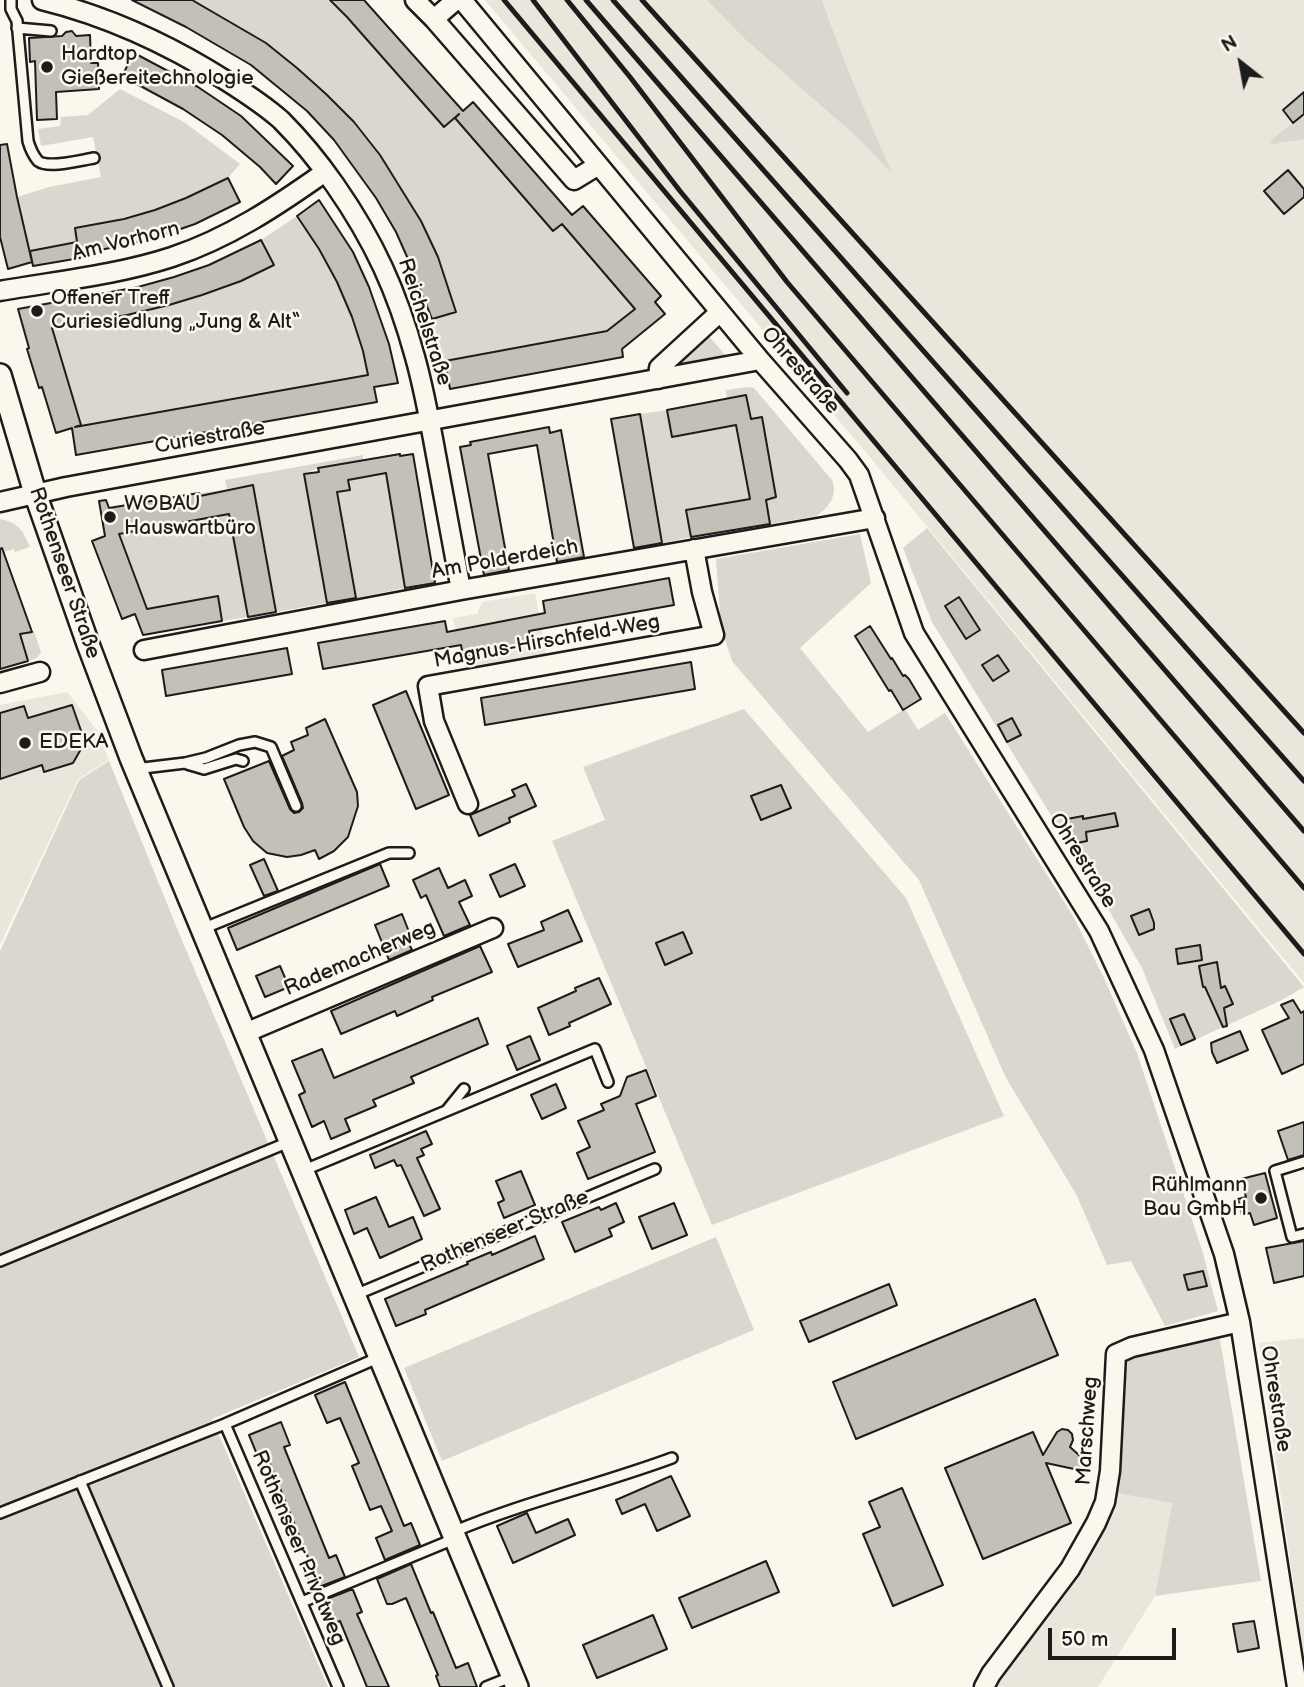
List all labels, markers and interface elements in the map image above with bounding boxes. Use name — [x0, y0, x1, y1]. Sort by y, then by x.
north arrow — [1206, 28, 1276, 98]
text: N — [1218, 31, 1242, 58]
place label: Hardtop Gießereitechnologie — [61, 42, 254, 92]
marker: Hardtop Gießereitechnologie — [39, 59, 55, 75]
street label: Am Vorhorn — [70, 217, 182, 267]
street label: Reichelstraße — [392, 255, 456, 389]
place label: Offener Treff Curiesiedlung „Jung & Alt“ — [51, 286, 301, 336]
marker: Offener Treff Curiesiedlung „Jung & Alt“ — [29, 303, 45, 319]
street label: Ohrestraße — [755, 322, 845, 420]
street label: Curiestraße — [153, 416, 267, 460]
street label: Rothenseer Straße — [23, 484, 105, 662]
place label: WOBAU Hauswartbüro — [124, 492, 256, 542]
marker: WOBAU Hauswartbüro — [102, 509, 118, 525]
street label: Am Polderdeich — [430, 535, 580, 585]
street label: Magnus-Hirschfeld-Weg — [432, 610, 662, 674]
place label: EDEKA — [39, 730, 108, 756]
marker: EDEKA — [17, 735, 33, 751]
street label: Ohrestraße — [1043, 809, 1121, 913]
street label: Rademacherweg — [281, 916, 439, 1002]
place label: Rühlmann Bau GmbH — [1143, 1173, 1247, 1223]
street label: Rothenseer Straße — [417, 1185, 593, 1279]
marker: Rühlmann Bau GmbH — [1253, 1190, 1269, 1206]
street label: Ohrestraße — [1254, 1344, 1296, 1454]
street label: Marschweg — [1072, 1376, 1104, 1486]
street label: Rothenseer Privatweg — [246, 1447, 350, 1649]
scale bar — [1052, 1614, 1180, 1658]
text: 50 m — [1061, 1627, 1108, 1652]

